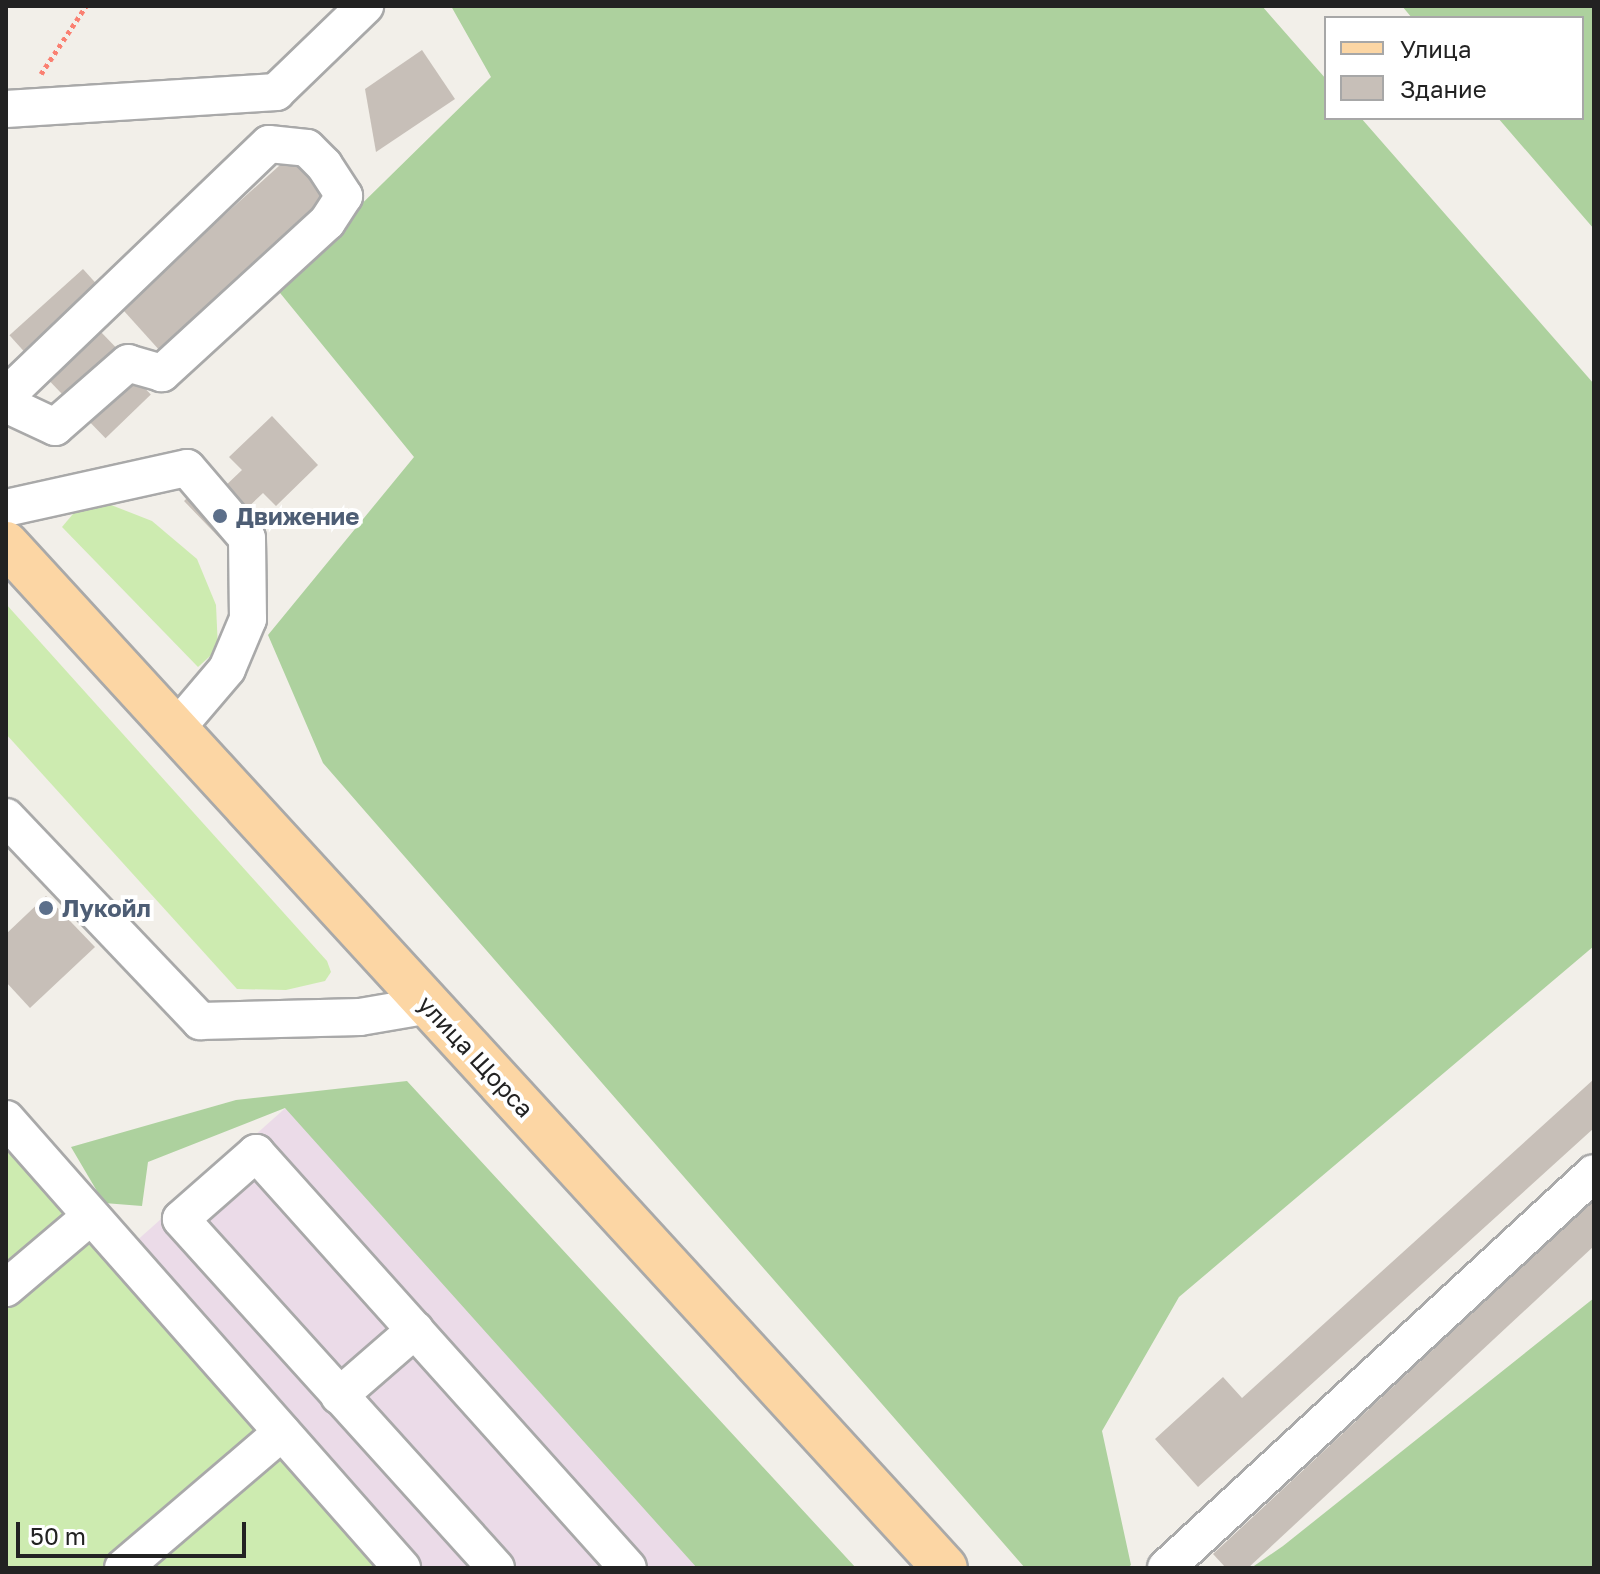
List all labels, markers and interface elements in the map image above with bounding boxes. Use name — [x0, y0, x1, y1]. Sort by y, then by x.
legend — [1324, 16, 1584, 120]
text: Улица — [1400, 34, 1472, 63]
text: Здание — [1400, 74, 1487, 103]
place label: Движение — [236, 502, 359, 530]
marker: Движение — [211, 507, 229, 525]
place label: Лукойл — [62, 894, 151, 922]
marker: Лукойл — [37, 899, 55, 917]
street label: улица Щорса — [412, 989, 540, 1123]
scale bar — [20, 1506, 250, 1556]
text: 50 m — [30, 1521, 86, 1550]

